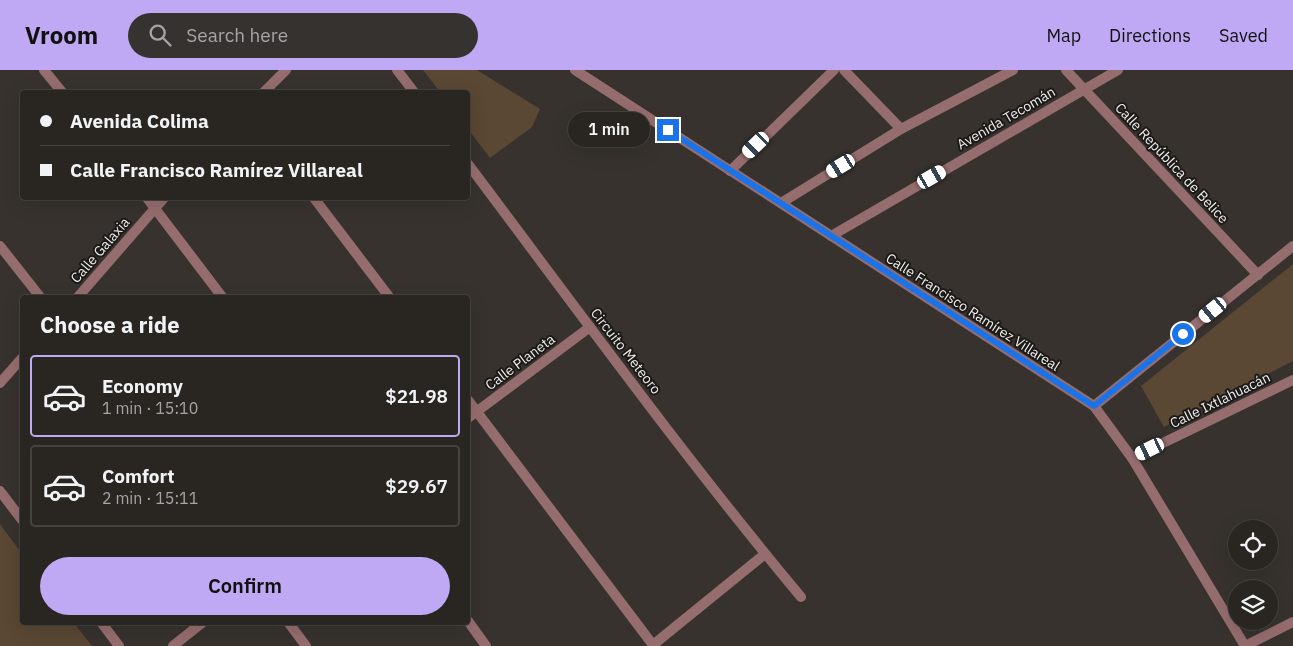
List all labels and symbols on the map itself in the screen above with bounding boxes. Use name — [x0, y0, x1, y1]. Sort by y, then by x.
street label: Avenida Tecomán — [954, 83, 1058, 153]
street label: Calle República de Belice — [1111, 99, 1233, 227]
callout: 1 min — [568, 112, 650, 148]
route end — [657, 119, 679, 141]
car — [739, 129, 772, 161]
car — [824, 152, 857, 180]
car — [915, 163, 948, 191]
street label: Calle Galaxia — [67, 213, 134, 287]
street label: Calle Francisco Ramírez Villareal — [883, 249, 1064, 375]
car — [1196, 295, 1229, 325]
street label: Circuito Meteoro — [587, 304, 665, 398]
route start — [1172, 323, 1194, 345]
street label: Calle Planeta — [482, 330, 559, 394]
street label: Calle Ixtlahuacán — [1167, 368, 1273, 432]
car — [1133, 436, 1166, 462]

